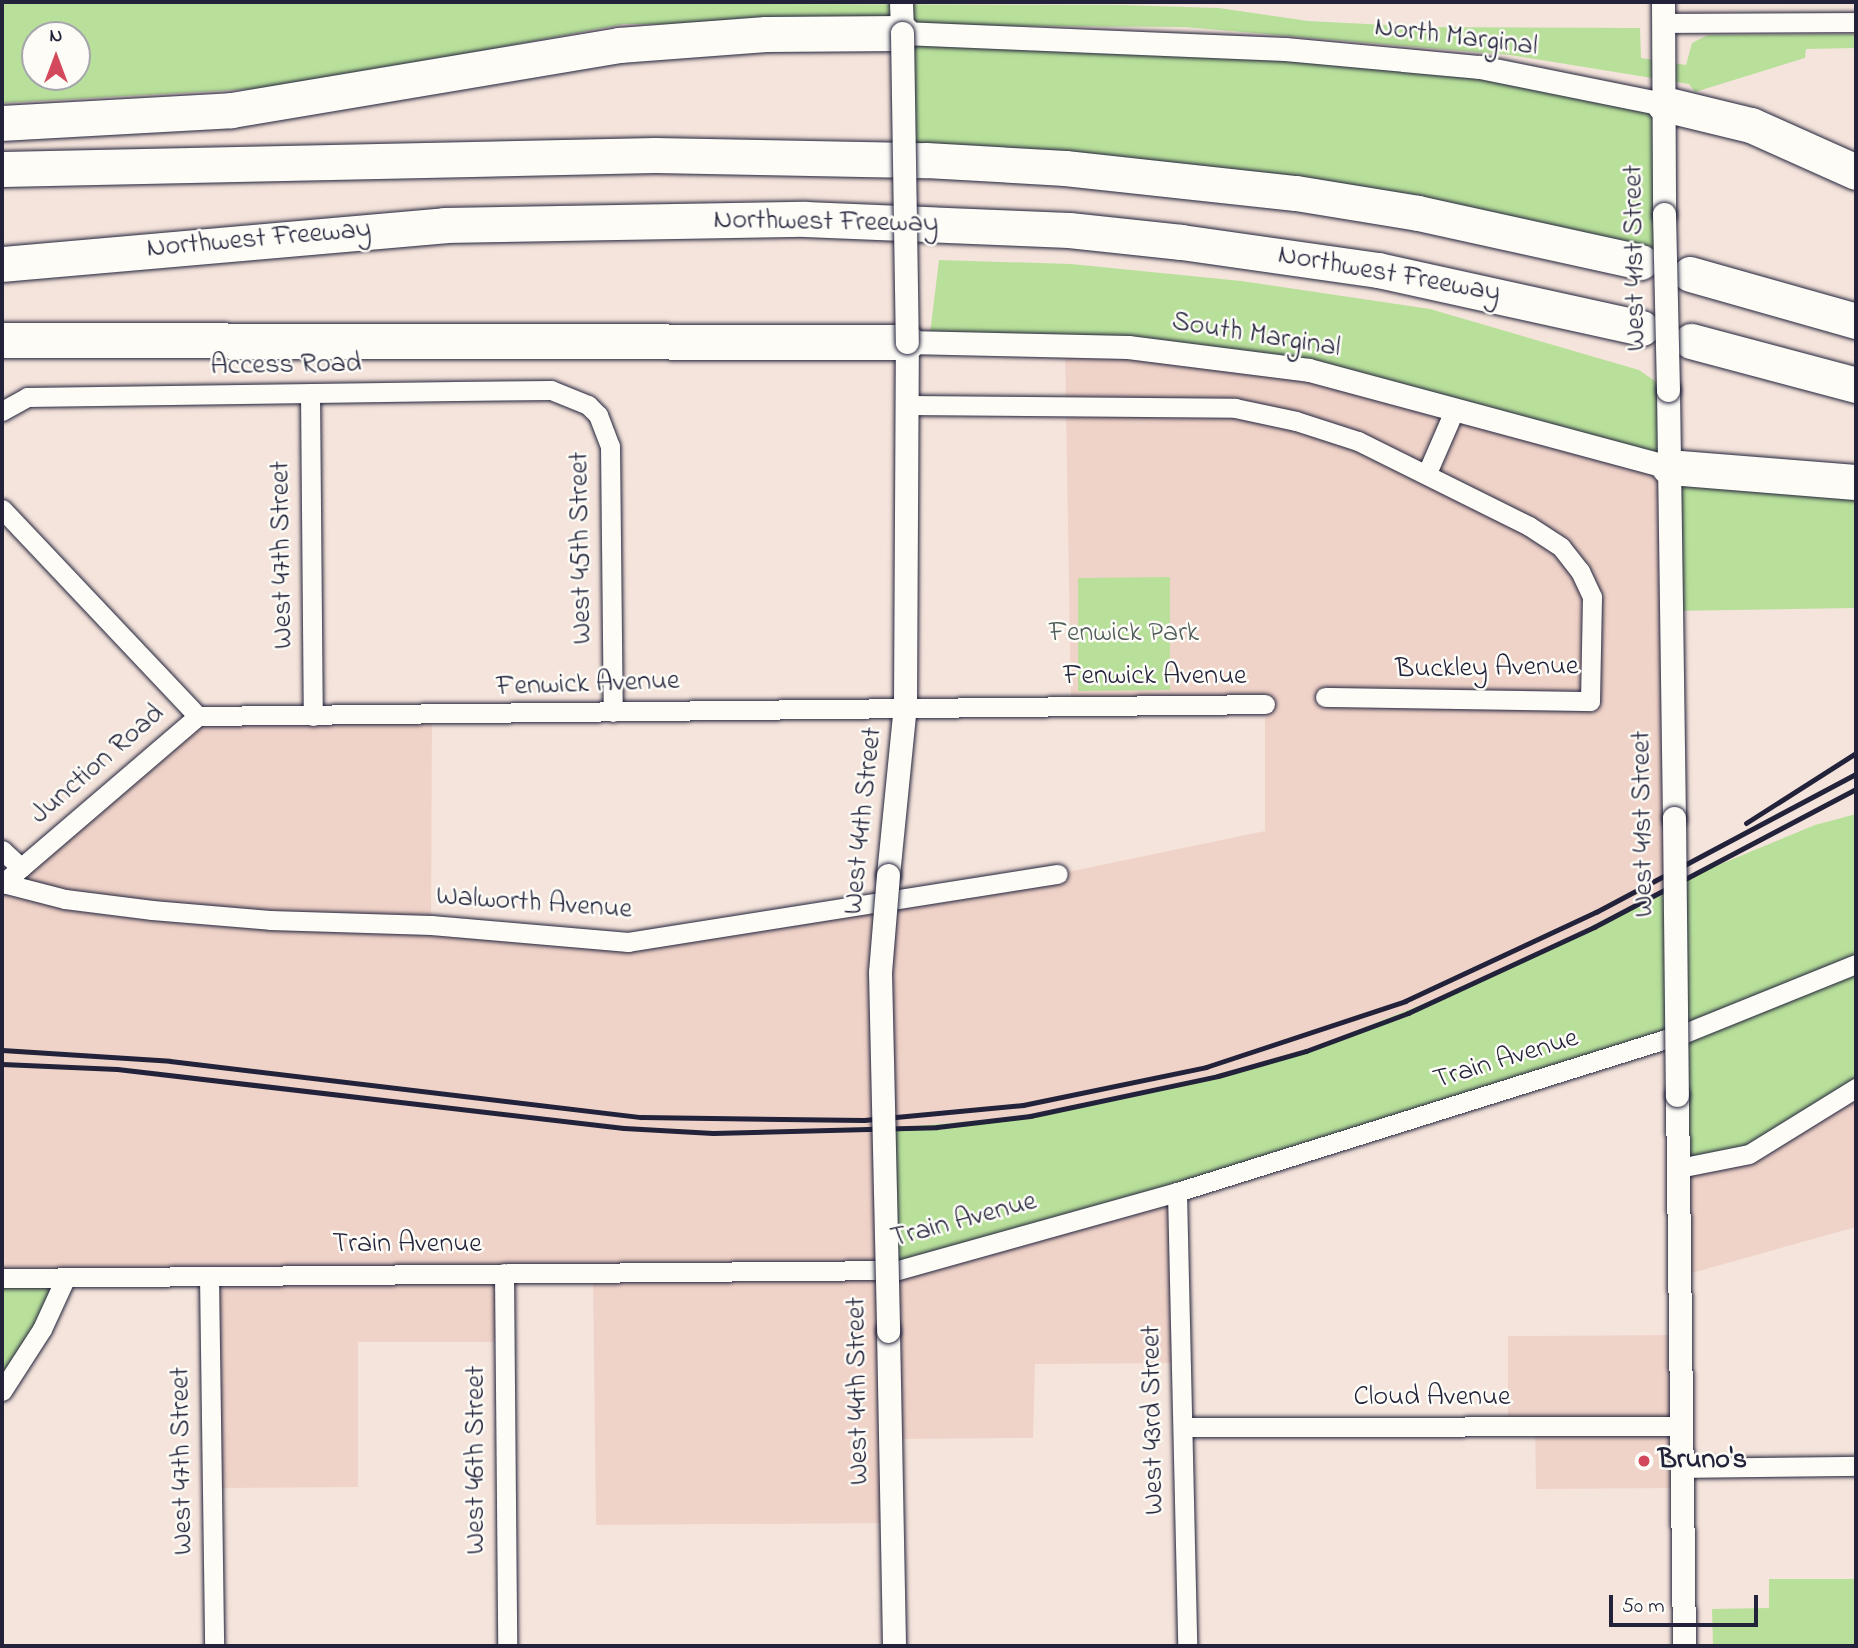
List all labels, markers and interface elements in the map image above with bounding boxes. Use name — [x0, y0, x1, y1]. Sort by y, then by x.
street label: North Marginal — [1373, 11, 1539, 65]
north arrow — [21, 21, 91, 91]
text: N — [50, 23, 62, 50]
street label: West 41st Street — [1618, 164, 1654, 352]
street label: Northwest Freeway — [713, 204, 939, 242]
street label: Northwest Freeway — [145, 213, 373, 267]
street label: Northwest Freeway — [1275, 239, 1503, 311]
street label: South Marginal — [1169, 306, 1343, 366]
street label: Access Road — [210, 348, 362, 384]
street label: West 45th Street — [564, 451, 600, 645]
street label: West 47th Street — [265, 461, 301, 649]
park label: Fenwick Park — [1049, 617, 1199, 651]
street label: Buckley Avenue — [1395, 651, 1579, 687]
street label: Fenwick Avenue — [1063, 660, 1247, 694]
street label: Fenwick Avenue — [496, 665, 680, 705]
street label: Junction Road — [24, 698, 172, 832]
street label: West 44th Street — [837, 726, 891, 916]
street label: West 41st Street — [1626, 730, 1662, 918]
street label: Walworth Avenue — [435, 880, 633, 928]
street label: Train Avenue — [1430, 1022, 1582, 1098]
street label: Train Avenue — [887, 1185, 1041, 1257]
street label: Train Avenue — [332, 1228, 482, 1262]
street label: West 44th Street — [841, 1297, 877, 1485]
street label: West 43rd Street — [1136, 1325, 1172, 1515]
street label: West 46th Street — [460, 1365, 494, 1555]
street label: West 47th Street — [165, 1367, 201, 1555]
street label: Cloud Avenue — [1353, 1381, 1511, 1415]
place label: Bruno's — [1658, 1444, 1747, 1478]
marker: Bruno's — [1636, 1453, 1652, 1469]
scale bar — [1613, 1582, 1762, 1626]
text: 50 m — [1622, 1592, 1665, 1622]

